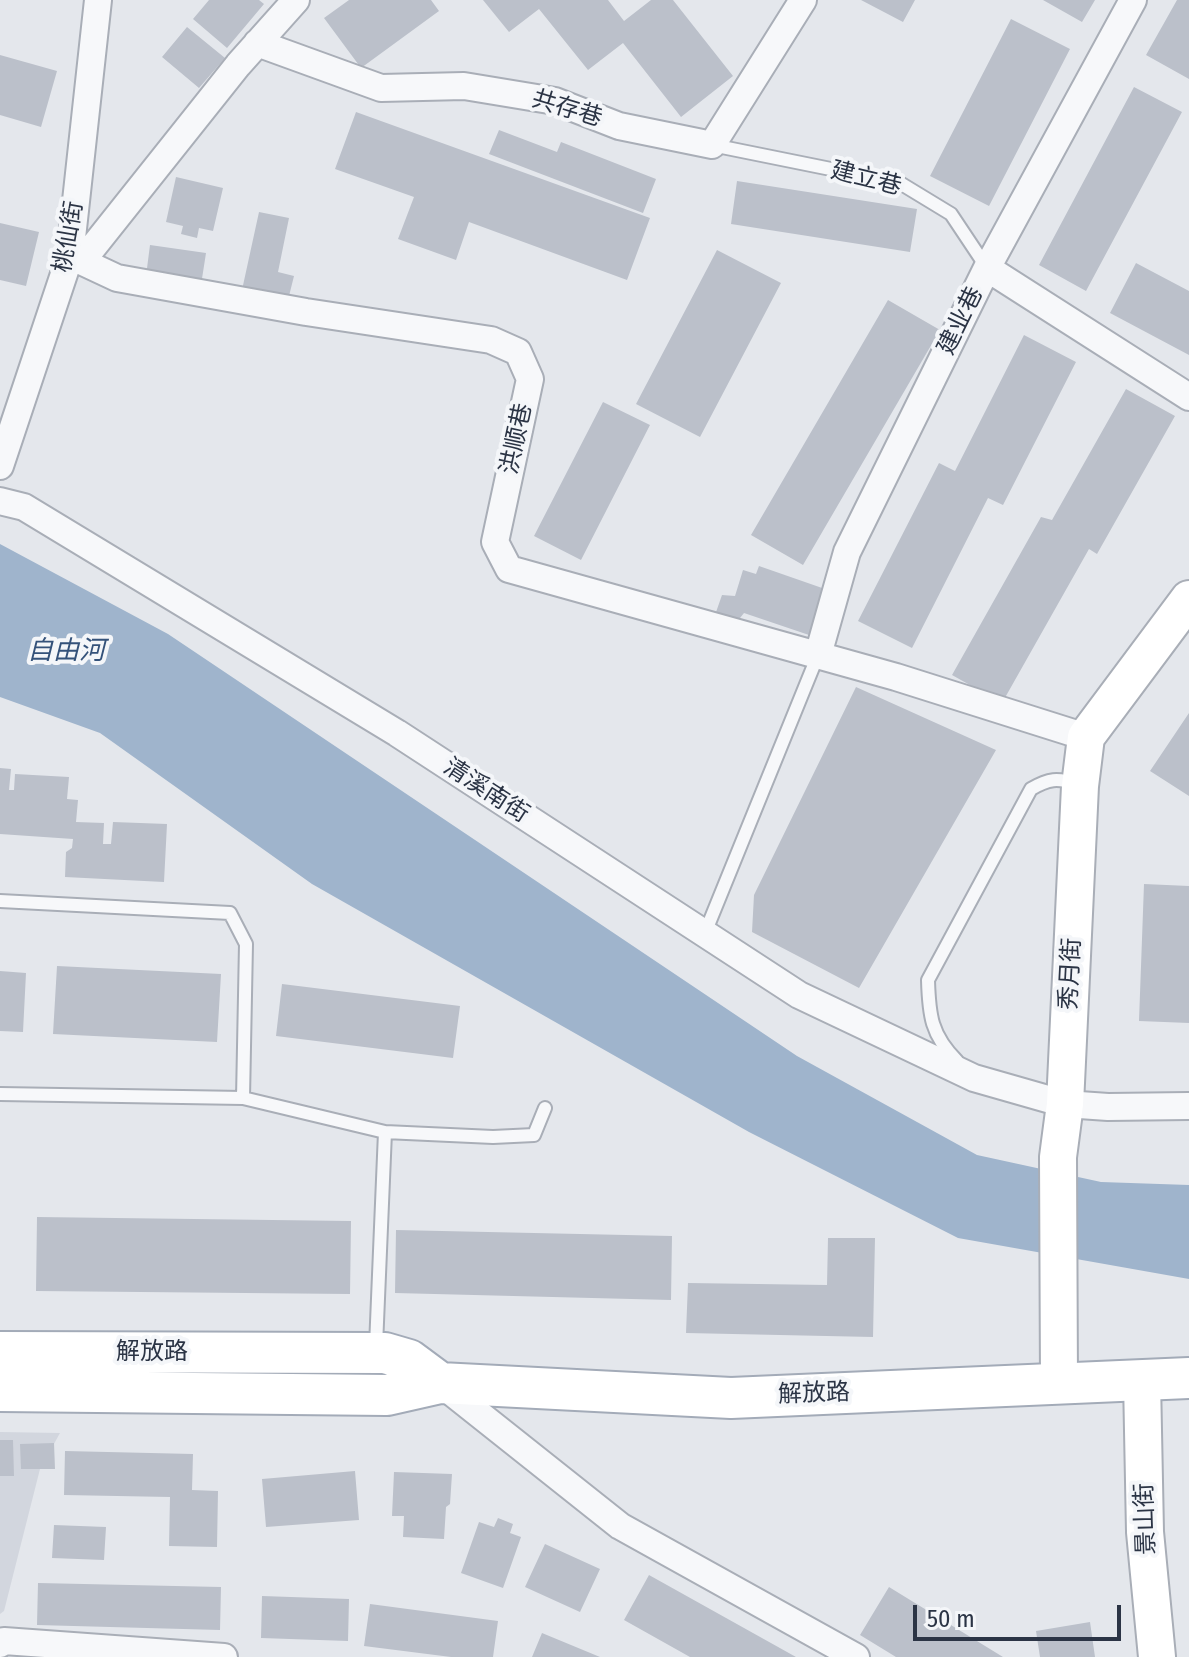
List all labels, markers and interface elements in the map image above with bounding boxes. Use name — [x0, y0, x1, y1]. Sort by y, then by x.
street label: 共存巷 — [528, 85, 606, 133]
street label: 建立巷 — [828, 156, 904, 202]
street label: 桃仙街 — [49, 199, 89, 275]
street label: 建业巷 — [932, 282, 990, 360]
street label: 洪顺巷 — [495, 401, 539, 477]
water label: 自由河 — [27, 636, 105, 668]
street label: 清溪南街 — [438, 753, 534, 829]
street label: 秀月街 — [1055, 937, 1087, 1011]
street label: 解放路 — [116, 1338, 188, 1366]
street label: 解放路 — [778, 1378, 850, 1410]
street label: 景山街 — [1130, 1483, 1162, 1555]
scale bar — [917, 1589, 1125, 1639]
text: 50 m — [927, 1605, 975, 1633]

